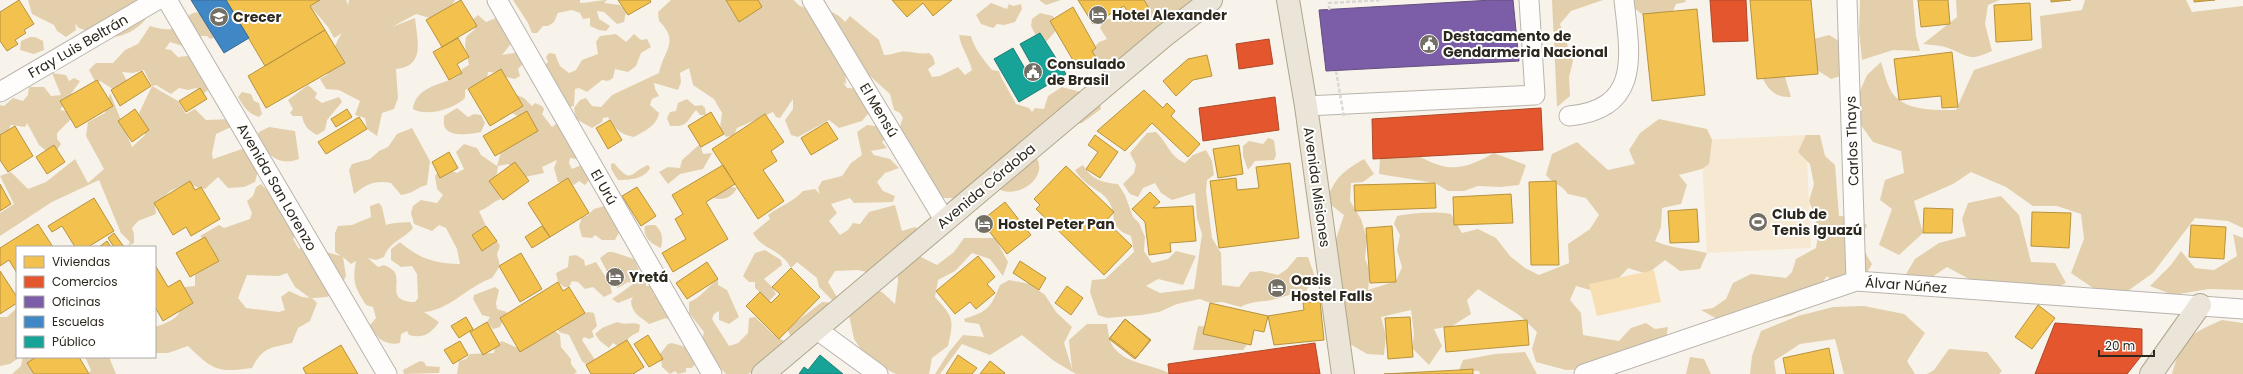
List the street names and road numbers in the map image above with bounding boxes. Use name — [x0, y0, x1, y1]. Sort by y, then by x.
street label: Fray Luis Beltrán — [24, 9, 132, 83]
street label: El Mensú — [855, 79, 903, 141]
street label: Carlos Thays — [1840, 96, 1864, 186]
street label: Avenida San Lorenzo — [232, 119, 322, 255]
street label: Avenida Misiones — [1299, 126, 1335, 248]
street label: Avenida Córdoba — [932, 139, 1040, 233]
street label: El Urú — [586, 166, 622, 208]
street label: Álvar Núñez — [1864, 272, 1948, 298]

